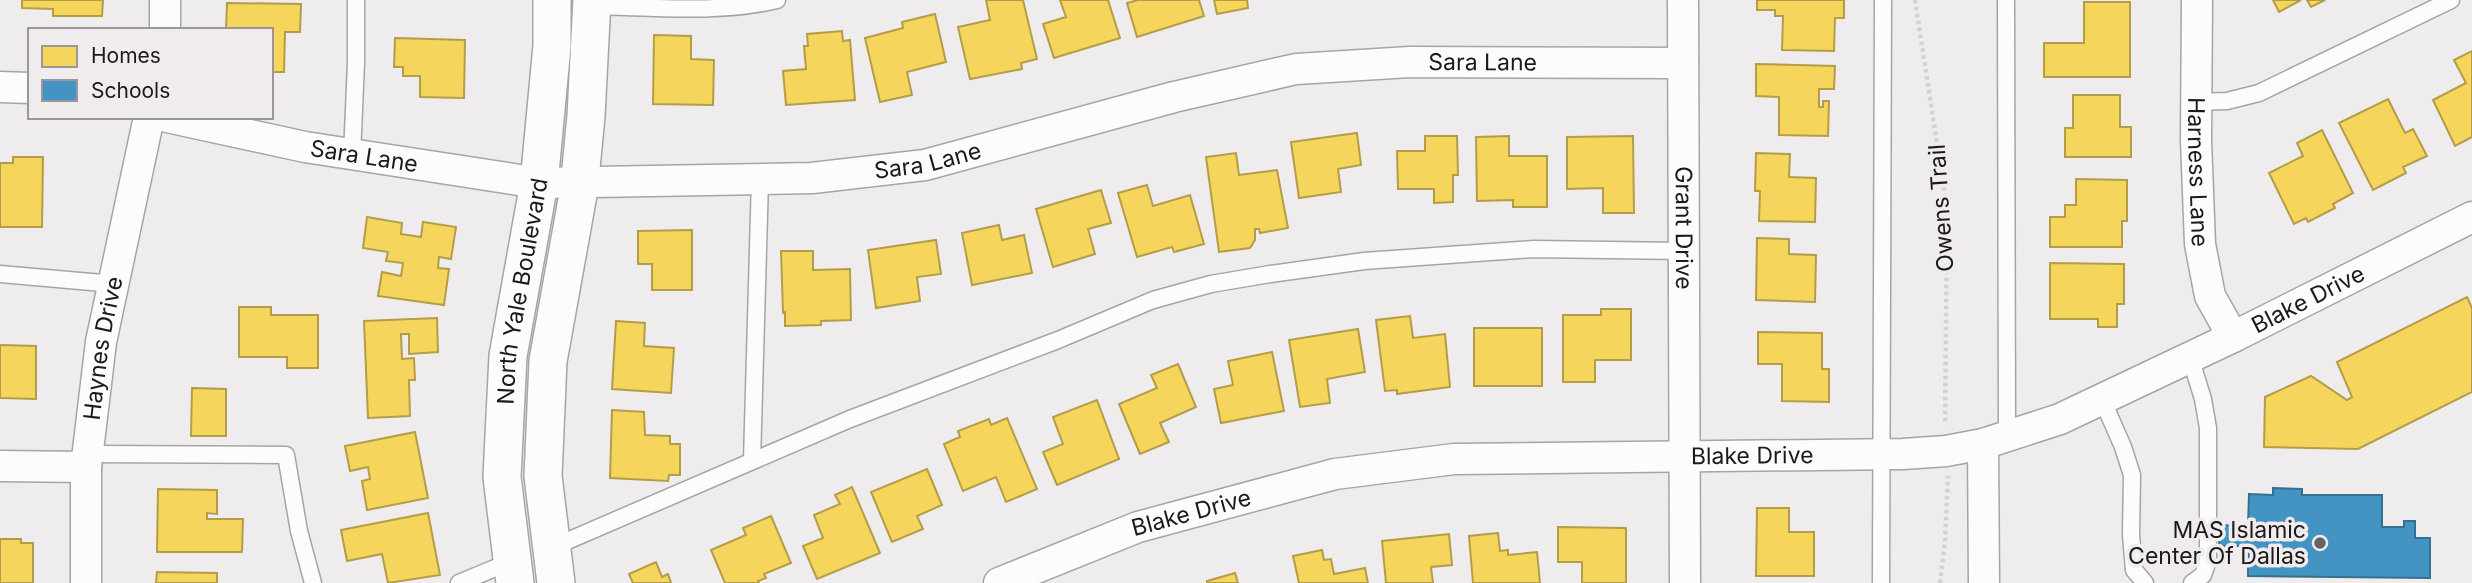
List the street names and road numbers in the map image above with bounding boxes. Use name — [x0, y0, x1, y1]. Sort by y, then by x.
street label: Sara Lane — [1428, 48, 1537, 76]
street label: Harness Lane — [2182, 97, 2214, 247]
street label: Sara Lane — [308, 134, 420, 178]
street label: Sara Lane — [873, 136, 984, 185]
street label: Owens Trail — [1923, 143, 1959, 273]
street label: Grant Drive — [1670, 166, 1698, 290]
street label: North Yale Boulevard — [492, 176, 554, 405]
street label: Blake Drive — [2247, 259, 2369, 339]
street label: Haynes Drive — [78, 274, 129, 422]
street label: Blake Drive — [1691, 441, 1814, 470]
street label: Blake Drive — [1128, 483, 1254, 542]

